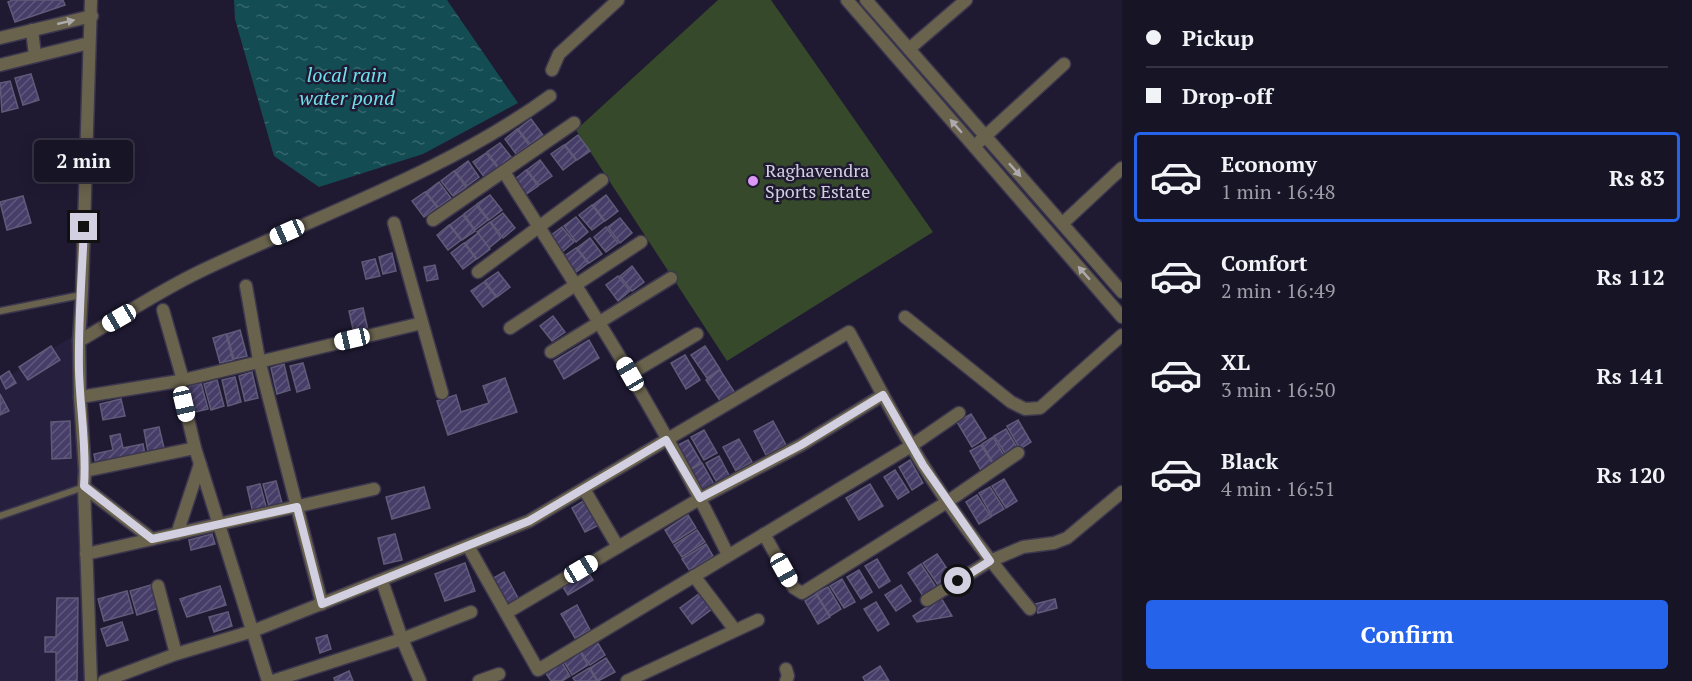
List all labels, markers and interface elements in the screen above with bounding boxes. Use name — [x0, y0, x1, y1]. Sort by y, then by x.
one-way arrow — [57, 17, 76, 26]
text: Pickup — [1182, 23, 1254, 52]
water label: local rain water pond — [299, 61, 395, 111]
text: Drop-off — [1182, 81, 1273, 110]
one-way arrow — [950, 119, 963, 134]
callout: 2 min — [34, 140, 134, 182]
text: 2 min — [56, 147, 111, 174]
text: Economy — [1221, 149, 1317, 178]
icon: car — [1149, 150, 1203, 204]
place label: Raghavendra Sports Estate — [765, 158, 870, 203]
one-way arrow — [1008, 162, 1021, 177]
text: Rs 83 — [1609, 163, 1665, 192]
marker: Raghavendra Sports Estate — [746, 174, 760, 188]
text: 1 min · 16:48 — [1221, 178, 1335, 205]
route end — [70, 213, 97, 240]
car — [267, 216, 307, 248]
text: Comfort — [1221, 248, 1307, 277]
icon: car — [1149, 249, 1203, 303]
text: Rs 112 — [1596, 262, 1665, 291]
one-way arrow — [1078, 266, 1091, 281]
text: 2 min · 16:49 — [1221, 277, 1335, 304]
car — [99, 301, 139, 335]
car — [332, 326, 372, 352]
text: XL — [1221, 347, 1250, 376]
icon: car — [1149, 348, 1203, 402]
car — [613, 354, 647, 394]
text: Rs 141 — [1596, 361, 1665, 390]
text: 3 min · 16:50 — [1221, 376, 1335, 403]
car — [171, 384, 197, 424]
text: Black — [1221, 446, 1278, 475]
icon: car — [1149, 447, 1203, 501]
text: Rs 120 — [1596, 460, 1665, 489]
text: 4 min · 16:51 — [1221, 475, 1335, 502]
car — [767, 550, 801, 590]
car — [561, 552, 601, 586]
route start — [944, 567, 971, 594]
button: Confirm — [1146, 600, 1668, 669]

